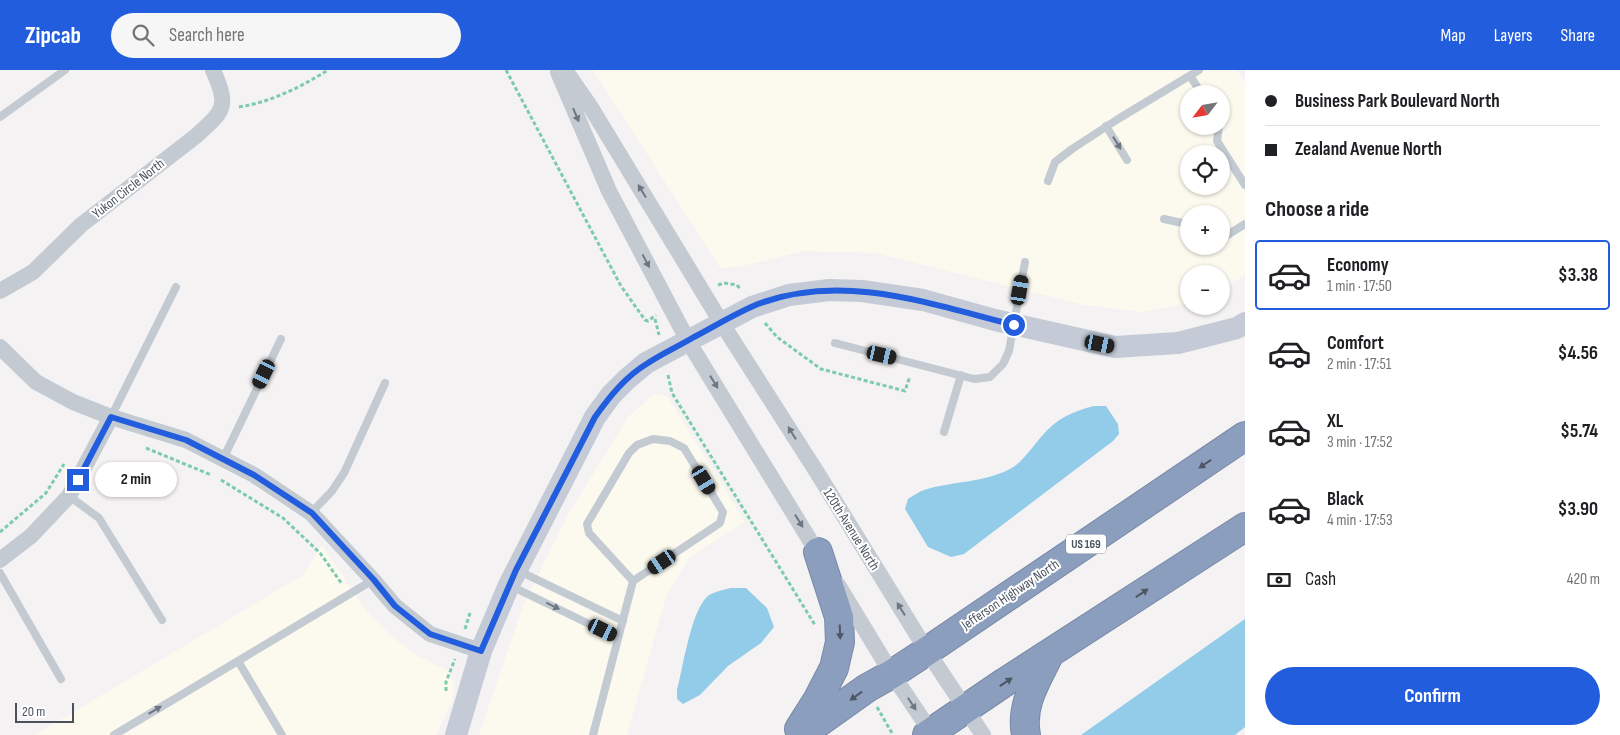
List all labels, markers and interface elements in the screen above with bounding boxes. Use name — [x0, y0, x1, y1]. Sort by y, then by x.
search box — [111, 13, 461, 58]
text: Zipcab — [25, 21, 81, 50]
icon: search — [129, 21, 157, 49]
text: Search here — [169, 24, 245, 47]
text: Map — [1441, 25, 1466, 46]
text: Layers — [1494, 25, 1533, 46]
text: Share — [1561, 25, 1595, 46]
north arrow — [1180, 85, 1230, 135]
map controls — [1180, 85, 1230, 315]
text: Business Park Boulevard North — [1295, 90, 1500, 113]
one-way arrow — [573, 108, 581, 122]
one-way arrow — [1112, 136, 1121, 149]
text: Zealand Avenue North — [1295, 138, 1442, 161]
button: locate — [1180, 145, 1230, 195]
street label: Yukon Circle North — [89, 155, 168, 222]
one-way arrow — [637, 184, 646, 197]
text: Choose a ride — [1265, 196, 1369, 223]
button: + — [1180, 205, 1230, 255]
icon: car — [1267, 253, 1312, 298]
text: Economy — [1327, 254, 1389, 277]
one-way arrow — [642, 255, 651, 268]
text: $3.38 — [1558, 264, 1598, 287]
button: − — [1180, 265, 1230, 315]
car — [1010, 274, 1029, 306]
text: 1 min · 17:50 — [1327, 277, 1392, 296]
route start — [1003, 314, 1025, 336]
icon: car — [1267, 331, 1312, 376]
text: Comfort — [1327, 332, 1384, 355]
car — [1083, 334, 1116, 354]
text: $4.56 — [1558, 342, 1598, 365]
car — [865, 344, 898, 366]
text: 2 min · 17:51 — [1327, 355, 1391, 374]
car — [250, 357, 277, 391]
one-way arrow — [709, 376, 718, 389]
icon: car — [1267, 409, 1312, 454]
text: XL — [1327, 410, 1343, 433]
text: $5.74 — [1560, 420, 1598, 443]
one-way arrow — [787, 426, 796, 439]
text: 3 min · 17:52 — [1327, 433, 1393, 452]
one-way arrow — [1198, 459, 1211, 469]
callout: 2 min — [96, 462, 178, 498]
car — [689, 463, 718, 497]
route end — [67, 469, 89, 491]
text: 2 min — [121, 470, 151, 489]
street label: 120th Avenue North — [820, 485, 884, 573]
icon: car — [1267, 487, 1312, 532]
text: Black — [1327, 488, 1364, 511]
text: $3.90 — [1558, 498, 1598, 521]
text: 4 min · 17:53 — [1327, 511, 1393, 530]
one-way arrow — [794, 514, 803, 527]
road number: US 169 — [1066, 534, 1106, 554]
car — [645, 547, 678, 577]
street label: Jefferson Highway North — [957, 555, 1062, 634]
icon: cash — [1265, 566, 1293, 594]
text: Cash — [1305, 568, 1336, 591]
text: 420 m — [1567, 570, 1600, 589]
one-way arrow — [1135, 589, 1149, 598]
one-way arrow — [546, 602, 560, 610]
one-way arrow — [897, 603, 906, 616]
car — [586, 617, 619, 643]
one-way arrow — [836, 625, 844, 641]
button: Confirm — [1265, 667, 1600, 725]
one-way arrow — [999, 677, 1012, 687]
one-way arrow — [850, 690, 863, 701]
one-way arrow — [907, 697, 917, 710]
scale bar — [15, 700, 74, 723]
text: 20 m — [22, 703, 45, 720]
one-way arrow — [149, 705, 162, 714]

